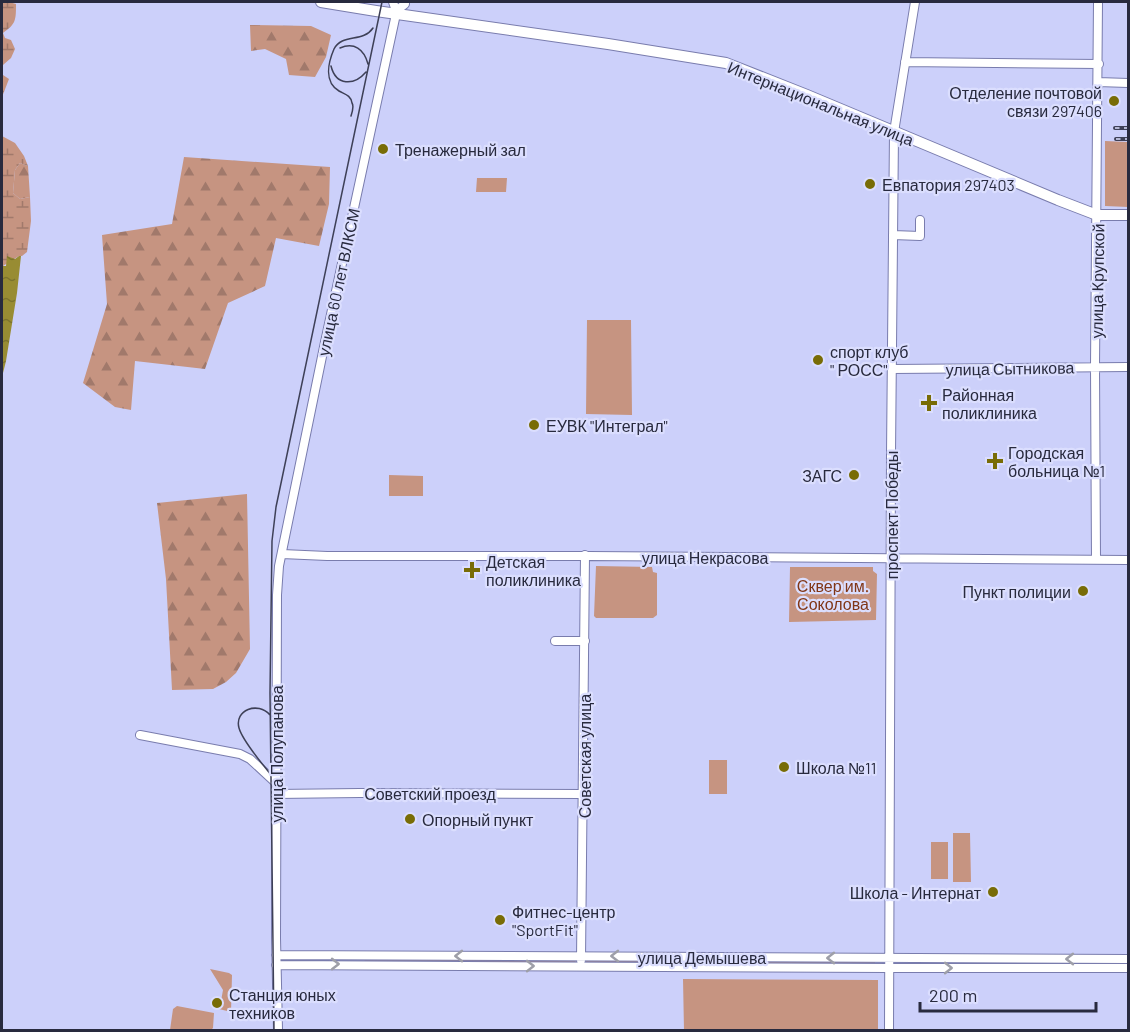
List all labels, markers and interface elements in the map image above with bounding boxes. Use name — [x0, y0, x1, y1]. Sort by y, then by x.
street label: Интернациональная улица — [725, 57, 917, 149]
place label: Отделение почтовой связи 297406 — [949, 83, 1102, 120]
marker: Отделение почтовой связи 297406 — [1107, 94, 1121, 108]
place label: Тренажерный зал — [395, 140, 526, 159]
marker: Тренажерный зал — [376, 142, 390, 156]
place label: Евпатория 297403 — [882, 175, 1015, 194]
marker: Евпатория 297403 — [863, 177, 877, 191]
street label: улица 60 лет ВЛКСМ — [313, 206, 363, 358]
street label: улица Крупской — [1086, 223, 1108, 339]
place label: спорт клуб " РОСС" — [830, 342, 909, 379]
marker: спорт клуб " РОСС" — [811, 353, 825, 367]
street label: улица Сытникова — [946, 357, 1075, 379]
place label: Районная поликлиника — [942, 385, 1037, 422]
marker: Районная поликлиника — [920, 394, 938, 412]
place label: ЕУВК "Интеграл" — [546, 416, 668, 435]
marker: ЕУВК "Интеграл" — [527, 418, 541, 432]
place label: Городская больница №1 — [1008, 443, 1105, 480]
street label: проспект Победы — [882, 451, 901, 579]
marker: Городская больница №1 — [986, 452, 1004, 470]
place label: ЗАГС — [802, 466, 842, 485]
marker: ЗАГС — [847, 468, 861, 482]
street label: улица Некрасова — [642, 548, 768, 567]
place label: Детская поликлиника — [486, 552, 581, 589]
marker: Детская поликлиника — [463, 561, 481, 579]
park label: Сквер им. Соколова — [797, 576, 869, 613]
place label: Пункт полиции — [962, 582, 1071, 601]
marker: Пункт полиции — [1076, 584, 1090, 598]
street label: улица Полупанова — [267, 685, 286, 823]
street label: Советская улица — [575, 694, 594, 818]
place label: Школа №11 — [796, 758, 876, 777]
marker: Школа №11 — [777, 760, 791, 774]
street label: Советский проезд — [364, 784, 497, 803]
place label: Опорный пункт — [422, 810, 534, 829]
marker: Опорный пункт — [403, 812, 417, 826]
place label: Школа - Интернат — [850, 883, 982, 902]
marker: Школа - Интернат — [986, 885, 1000, 899]
place label: Фитнес-центр "SportFit" — [512, 902, 616, 939]
marker: Фитнес-центр "SportFit" — [493, 913, 507, 927]
street label: улица Демышева — [638, 948, 766, 967]
one-way arrow — [455, 950, 464, 962]
one-way arrow — [611, 950, 620, 962]
one-way arrow — [827, 952, 836, 964]
one-way arrow — [1066, 953, 1075, 965]
one-way arrow — [330, 958, 339, 970]
one-way arrow — [525, 960, 534, 972]
one-way arrow — [943, 962, 952, 974]
scale bar — [920, 975, 1096, 1013]
text: 200 m — [929, 984, 977, 1006]
place label: Станция юных техников — [229, 985, 336, 1022]
marker: Станция юных техников — [210, 996, 224, 1010]

